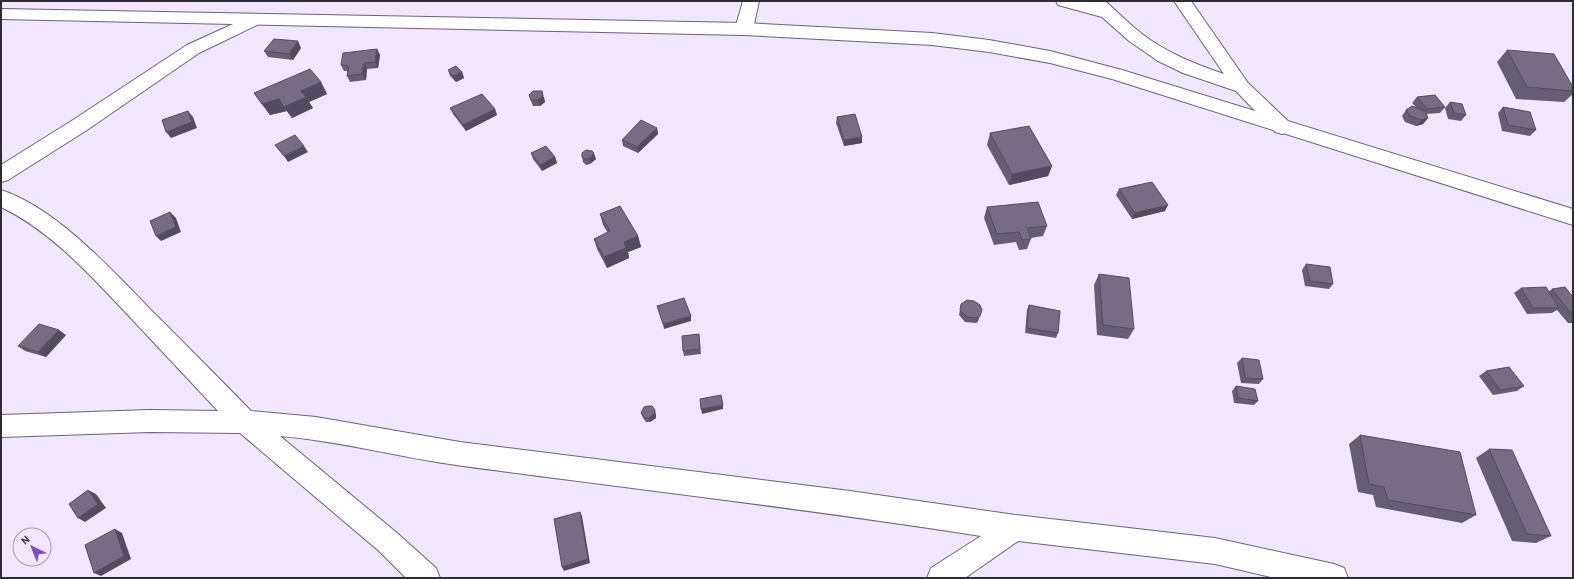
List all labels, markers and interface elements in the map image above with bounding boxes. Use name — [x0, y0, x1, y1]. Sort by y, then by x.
north arrow — [12, 527, 52, 567]
text: N — [19, 533, 32, 547]

